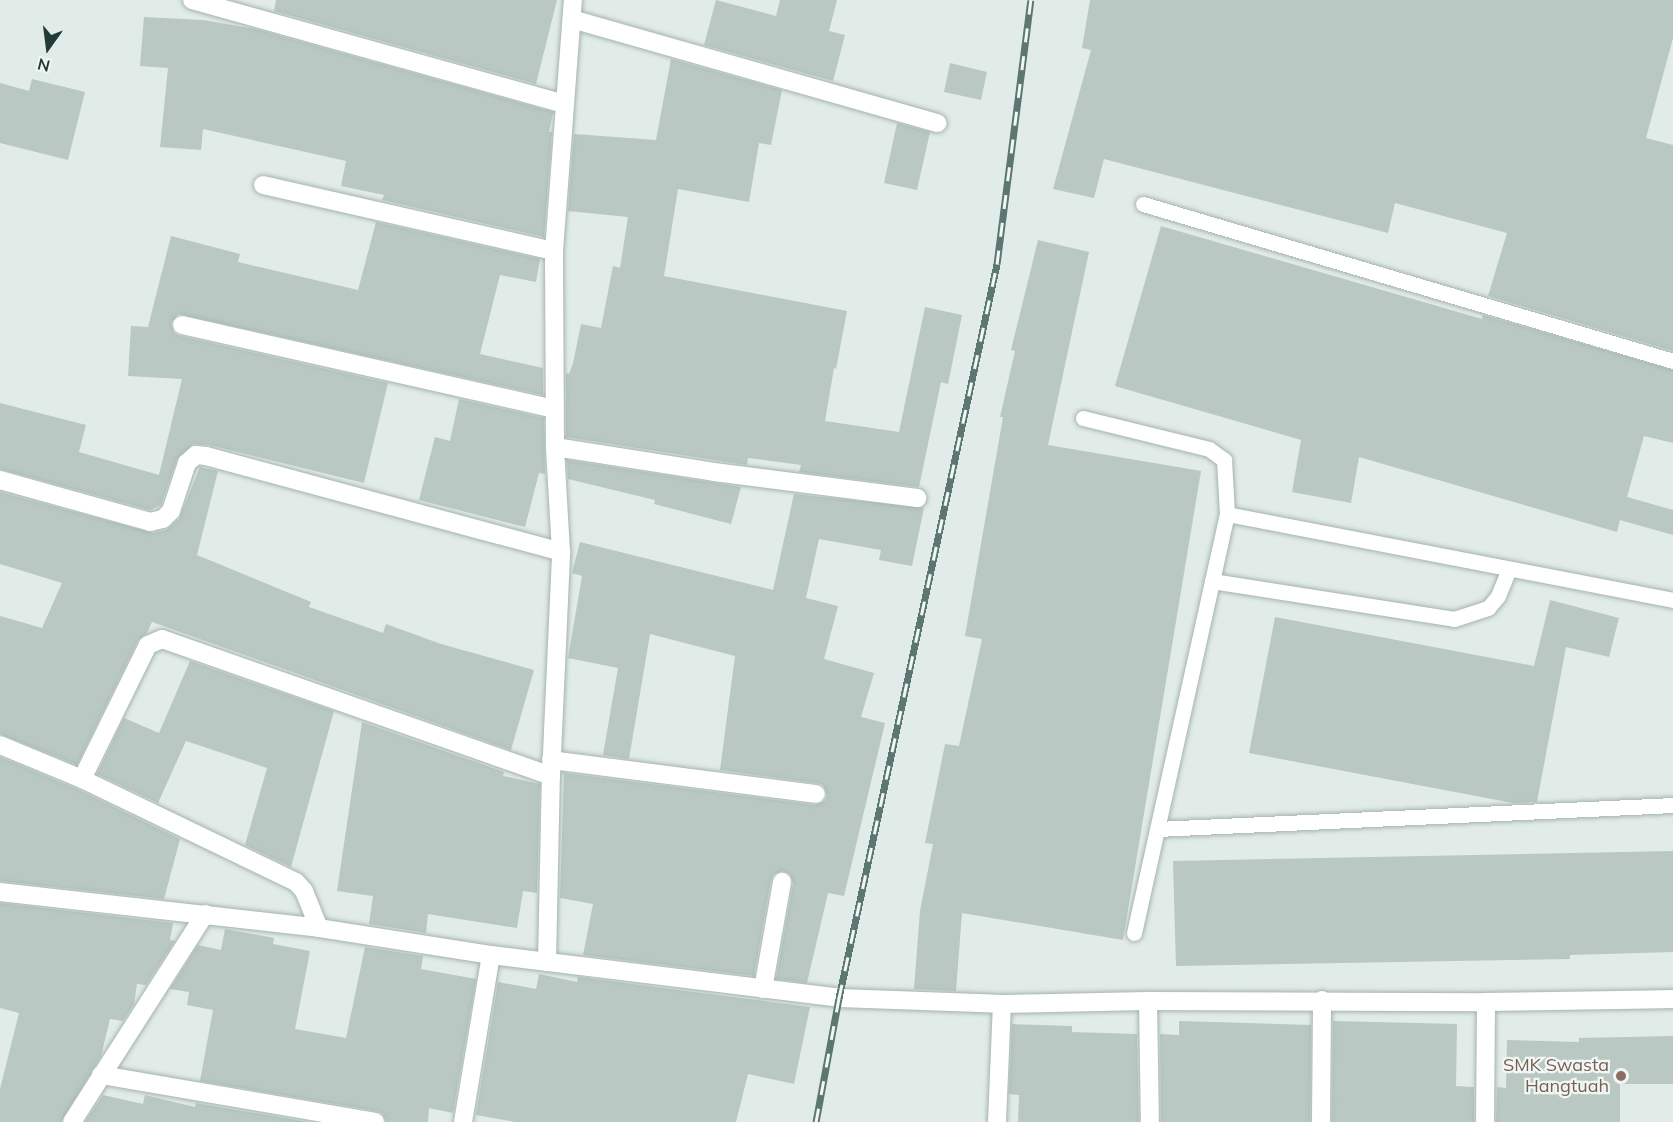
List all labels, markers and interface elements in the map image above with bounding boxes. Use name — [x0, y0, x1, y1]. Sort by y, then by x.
north arrow — [18, 18, 78, 78]
text: N — [35, 54, 52, 77]
place label: SMK Swasta Hangtuah — [1503, 1055, 1609, 1098]
marker: SMK Swasta Hangtuah — [1614, 1069, 1628, 1083]

